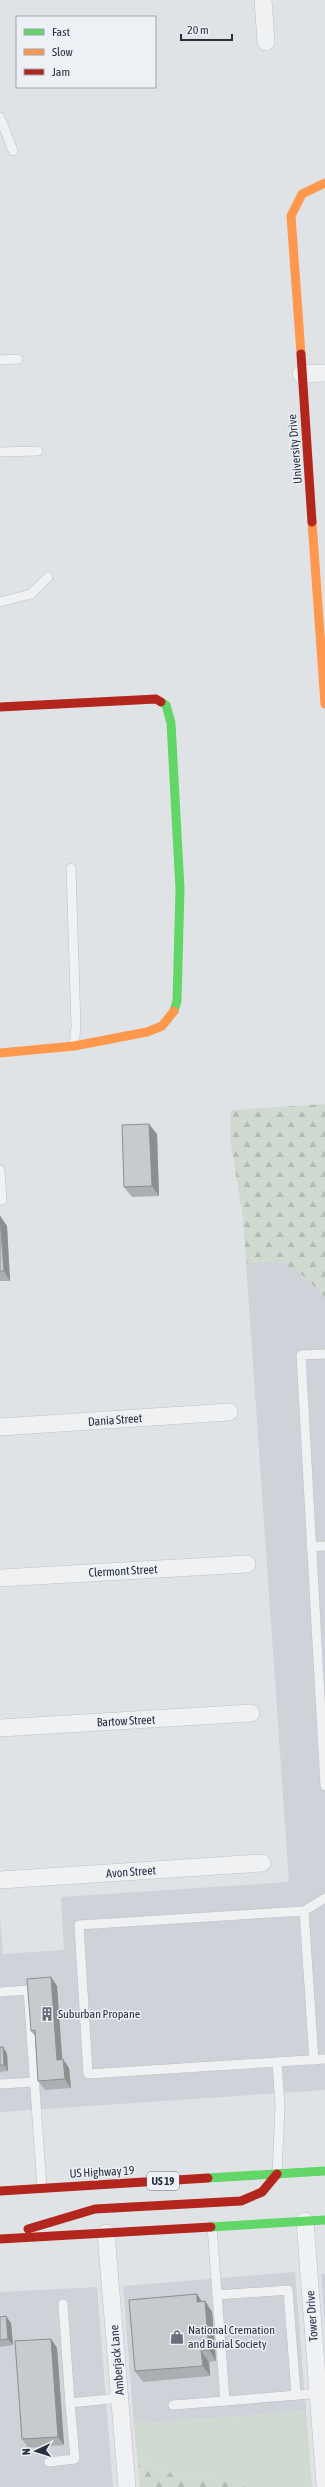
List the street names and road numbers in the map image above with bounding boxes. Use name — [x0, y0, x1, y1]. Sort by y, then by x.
street label: University Drive — [285, 414, 305, 484]
street label: Dania Street — [87, 1411, 143, 1429]
street label: Clermont Street — [88, 1562, 158, 1580]
street label: Bartow Street — [96, 1712, 156, 1730]
street label: Avon Street — [106, 1863, 157, 1881]
street label: US Highway 19 — [69, 2163, 135, 2181]
road number: US 19 — [147, 2172, 179, 2190]
street label: Tower Drive — [303, 2290, 321, 2342]
street label: Amberjack Lane — [107, 2324, 127, 2396]

